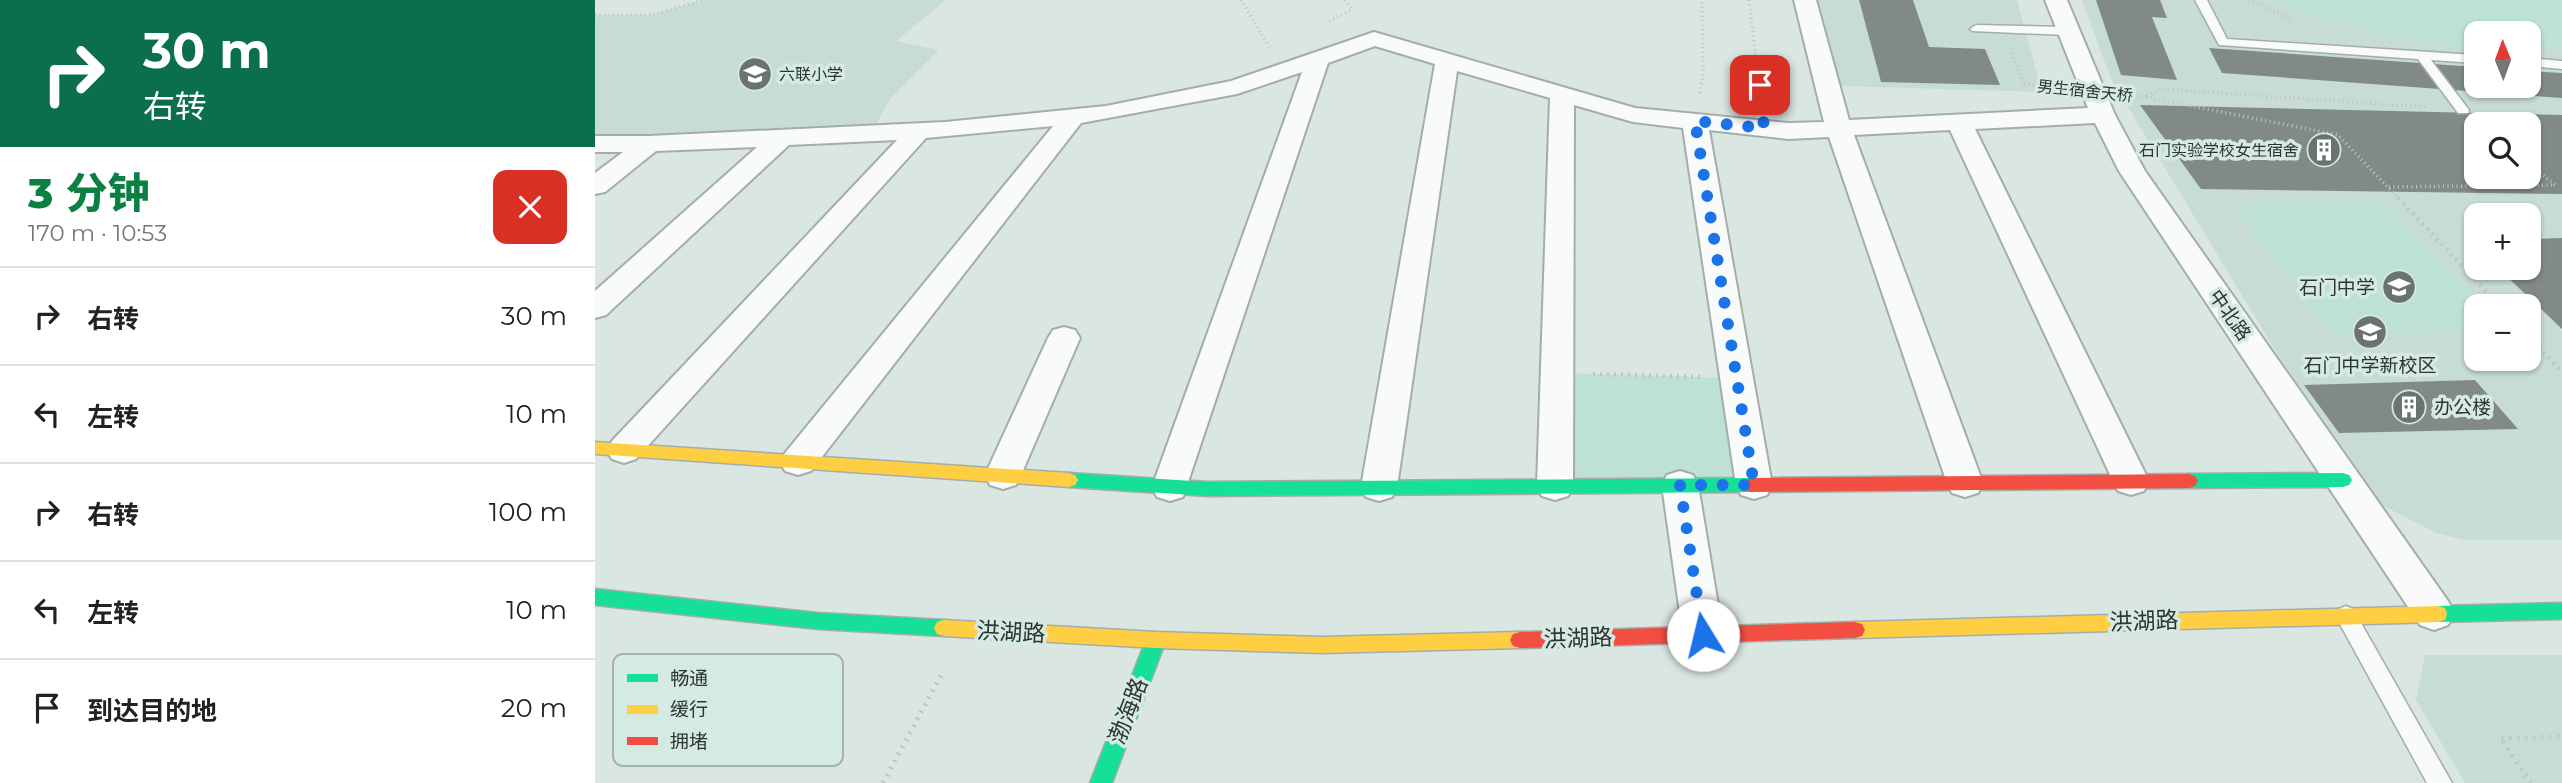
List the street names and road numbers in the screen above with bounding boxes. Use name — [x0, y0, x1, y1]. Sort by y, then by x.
street label: 男生宿舍天桥 — [2036, 77, 2134, 105]
street label: 中北路 — [2204, 285, 2256, 345]
street label: 洪湖路 — [2109, 606, 2179, 636]
street label: 洪湖路 — [976, 616, 1046, 648]
street label: 洪湖路 — [1543, 623, 1613, 653]
street label: 渤海路 — [1103, 674, 1153, 748]

